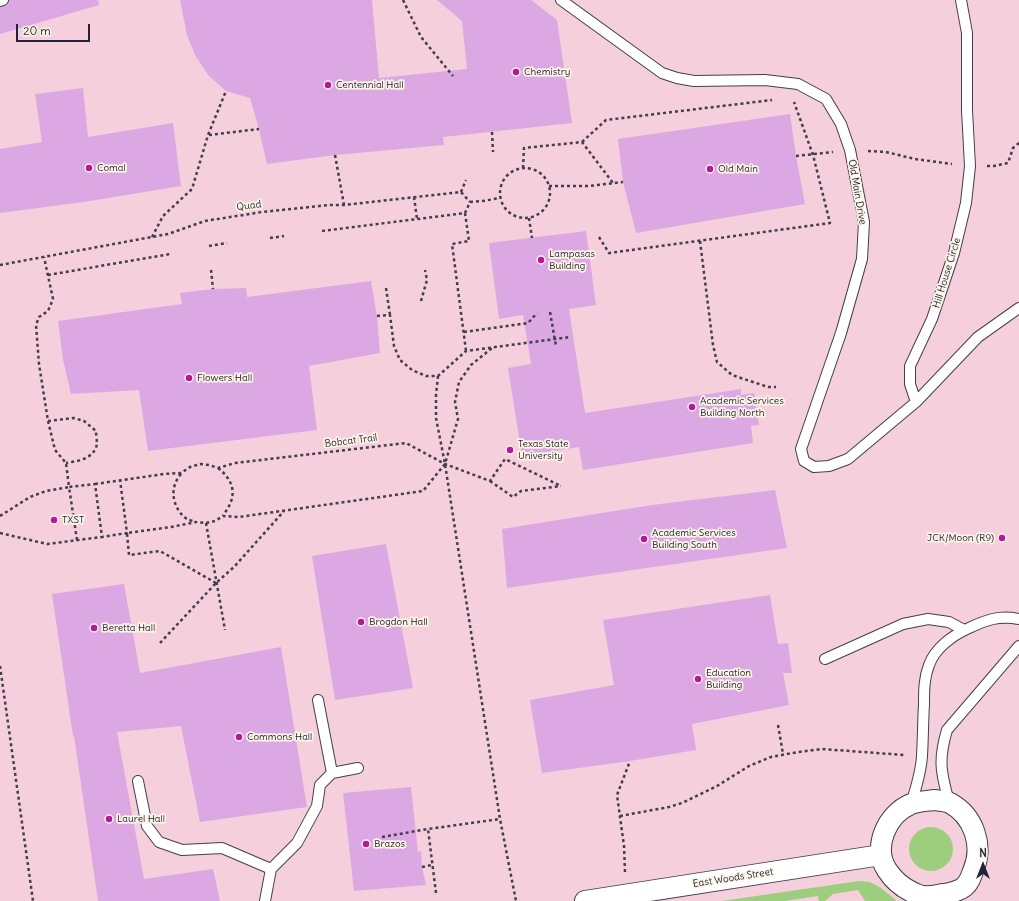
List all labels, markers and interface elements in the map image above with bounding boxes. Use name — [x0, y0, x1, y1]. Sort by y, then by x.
scale bar — [18, 16, 92, 42]
text: 20 m — [23, 23, 51, 38]
place label: Chemistry — [524, 66, 570, 78]
marker: Chemistry — [511, 67, 521, 77]
place label: Centennial Hall — [336, 79, 404, 91]
marker: Centennial Hall — [323, 80, 333, 90]
street label: Old Main Drive — [845, 158, 869, 226]
place label: Comal — [97, 162, 126, 174]
marker: Comal — [84, 163, 94, 173]
place label: Old Main — [718, 163, 758, 175]
marker: Old Main — [705, 164, 715, 174]
street label: Quad — [236, 198, 262, 214]
street label: Hill House Circle — [931, 236, 963, 310]
place label: Lampasas Building — [549, 248, 595, 272]
marker: Lampasas Building — [536, 255, 546, 265]
place label: Flowers Hall — [197, 372, 252, 384]
marker: Flowers Hall — [184, 373, 194, 383]
place label: Academic Services Building North — [700, 395, 784, 418]
marker: Academic Services Building North — [687, 402, 697, 412]
street label: Bobcat Trail — [324, 432, 378, 450]
place label: Texas State University — [518, 438, 568, 462]
marker: Texas State University — [505, 445, 515, 455]
place label: TXST — [62, 514, 84, 526]
marker: TXST — [49, 515, 59, 525]
place label: Academic Services Building South — [652, 527, 736, 550]
place label: JCK/Moon (R9) — [927, 532, 994, 544]
marker: JCK/Moon (R9) — [997, 533, 1007, 543]
marker: Academic Services Building South — [639, 534, 649, 544]
place label: Brogdon Hall — [369, 616, 428, 628]
marker: Brogdon Hall — [356, 617, 366, 627]
place label: Beretta Hall — [102, 622, 155, 634]
marker: Beretta Hall — [89, 623, 99, 633]
place label: Education Building — [706, 667, 751, 690]
marker: Education Building — [693, 674, 703, 684]
place label: Commons Hall — [247, 731, 312, 743]
marker: Commons Hall — [234, 732, 244, 742]
place label: Laurel Hall — [117, 813, 165, 825]
marker: Laurel Hall — [104, 814, 114, 824]
place label: Brazos — [374, 838, 405, 850]
marker: Brazos — [361, 839, 371, 849]
north arrow — [963, 845, 1003, 885]
text: N — [979, 846, 987, 860]
street label: East Woods Street — [692, 866, 774, 890]

